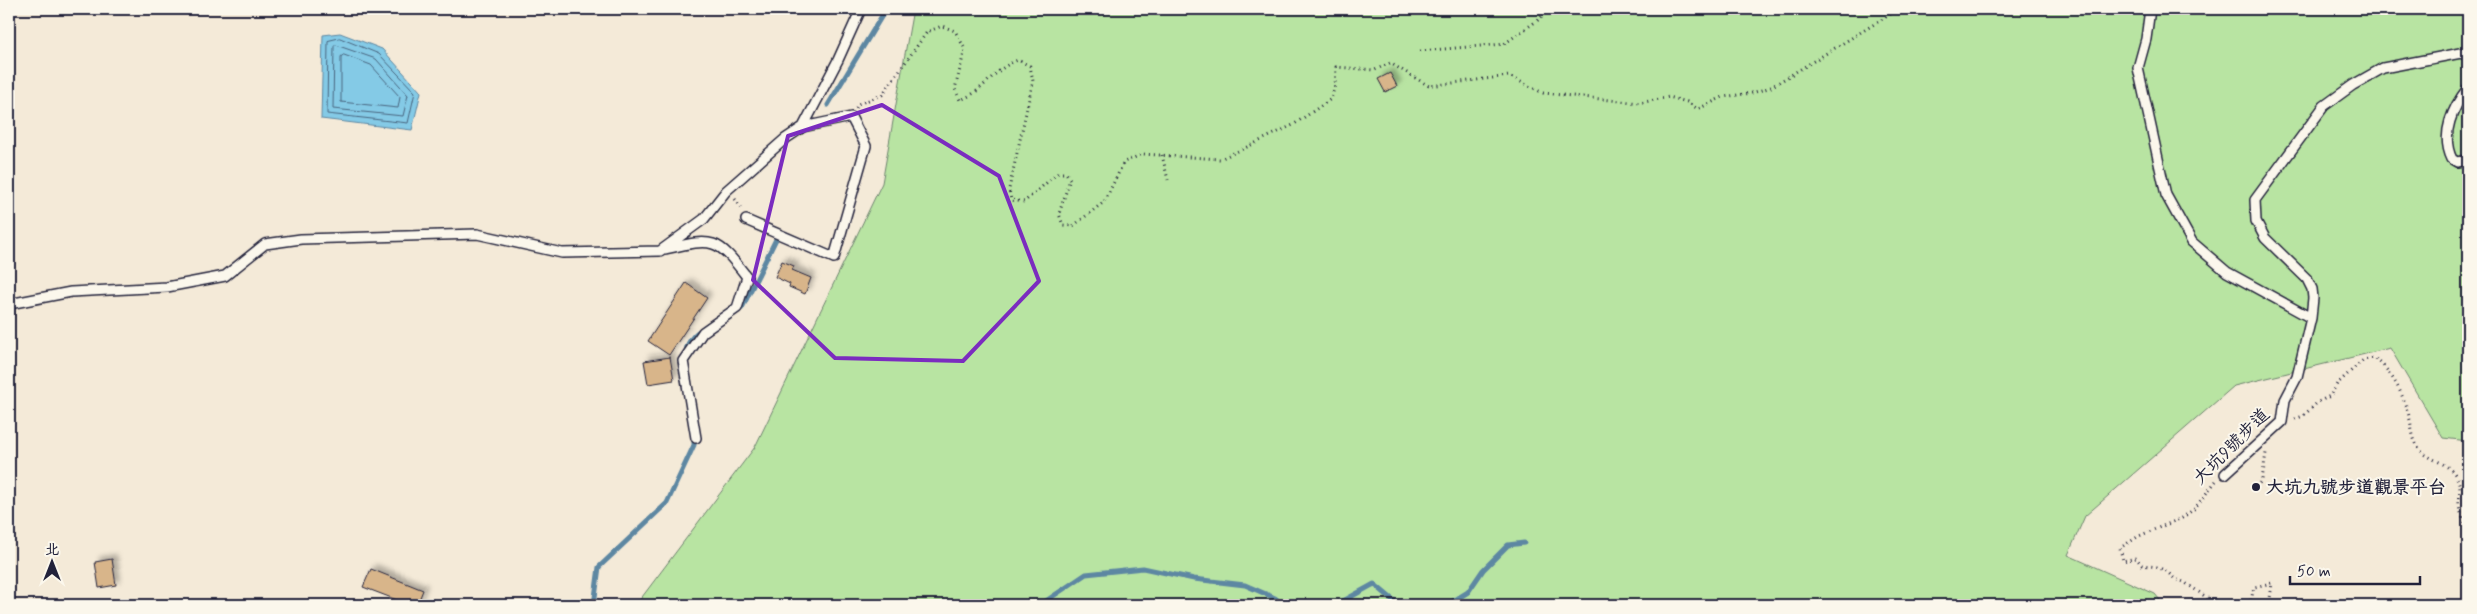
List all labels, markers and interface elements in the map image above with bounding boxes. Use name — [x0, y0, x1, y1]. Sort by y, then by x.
street label: 大坑9號步道 — [2188, 403, 2275, 490]
place label: 大坑九號步道觀景平台 — [2266, 476, 2446, 500]
marker: 大坑九號步道觀景平台 — [2250, 481, 2262, 493]
north arrow — [28, 536, 78, 586]
text: 北 — [45, 541, 59, 559]
scale bar — [2290, 554, 2420, 586]
text: 50 m — [2297, 562, 2331, 582]

